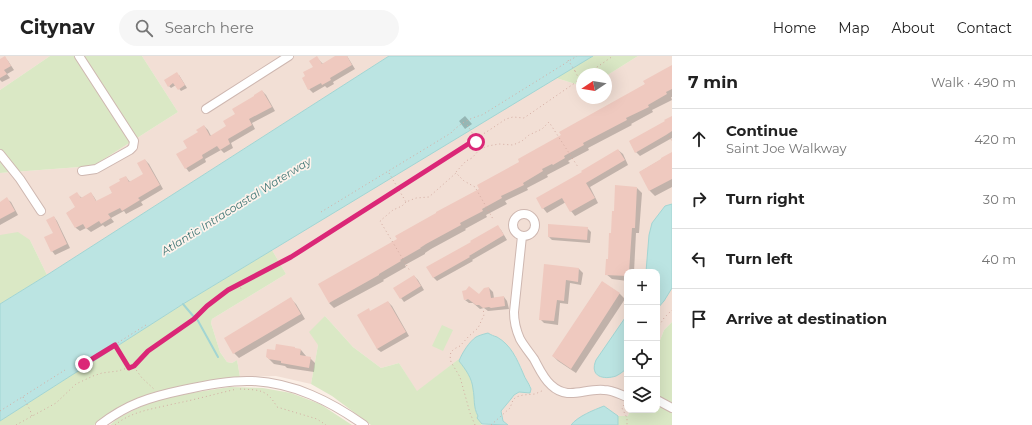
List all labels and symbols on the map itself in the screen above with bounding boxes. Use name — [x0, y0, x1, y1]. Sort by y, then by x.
north arrow — [576, 68, 612, 104]
route start — [467, 133, 485, 151]
water label: Atlantic Intracoastal Waterway — [158, 153, 314, 259]
route end — [75, 355, 93, 373]

